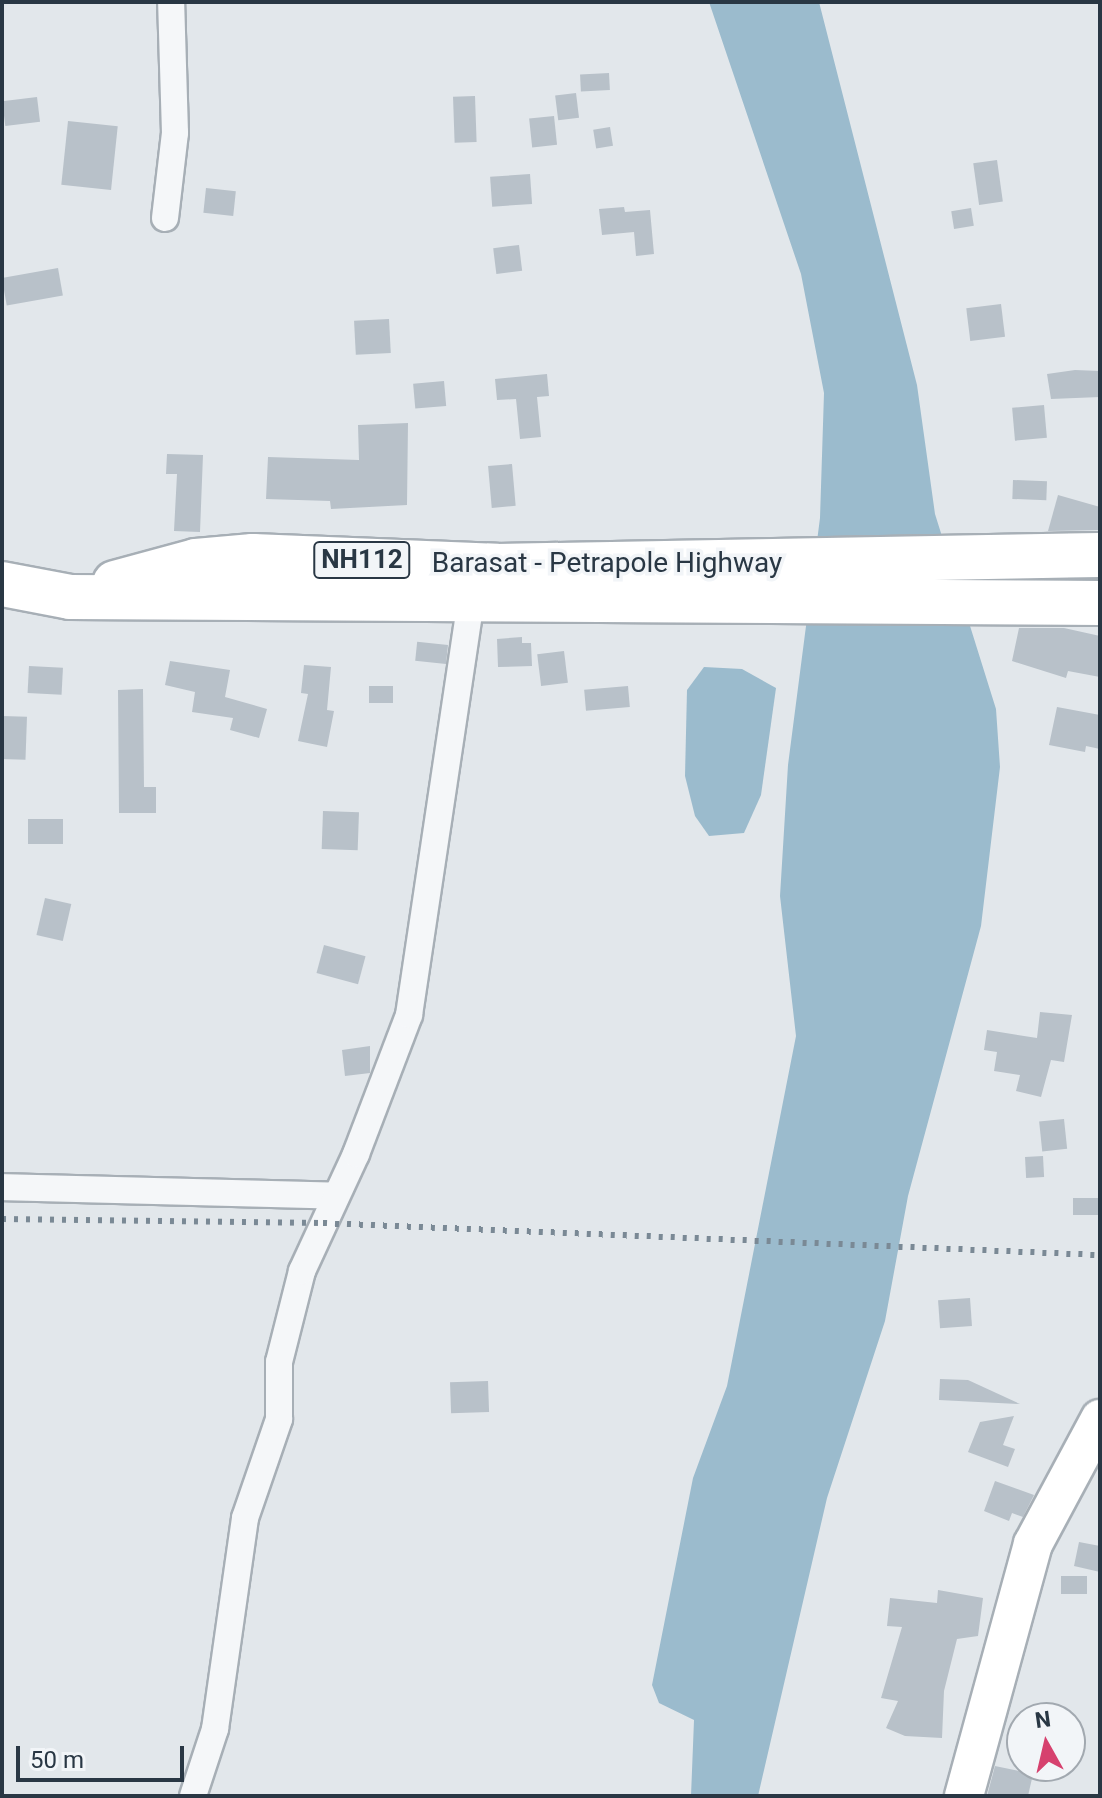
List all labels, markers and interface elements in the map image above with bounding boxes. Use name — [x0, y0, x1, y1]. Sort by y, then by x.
road number: NH112 — [312, 538, 412, 582]
street label: Barasat - Petrapole Highway — [432, 546, 782, 580]
north arrow — [1006, 1702, 1086, 1782]
text: N — [1033, 1706, 1052, 1733]
scale bar — [20, 1730, 188, 1780]
text: 50 m — [30, 1746, 84, 1774]

